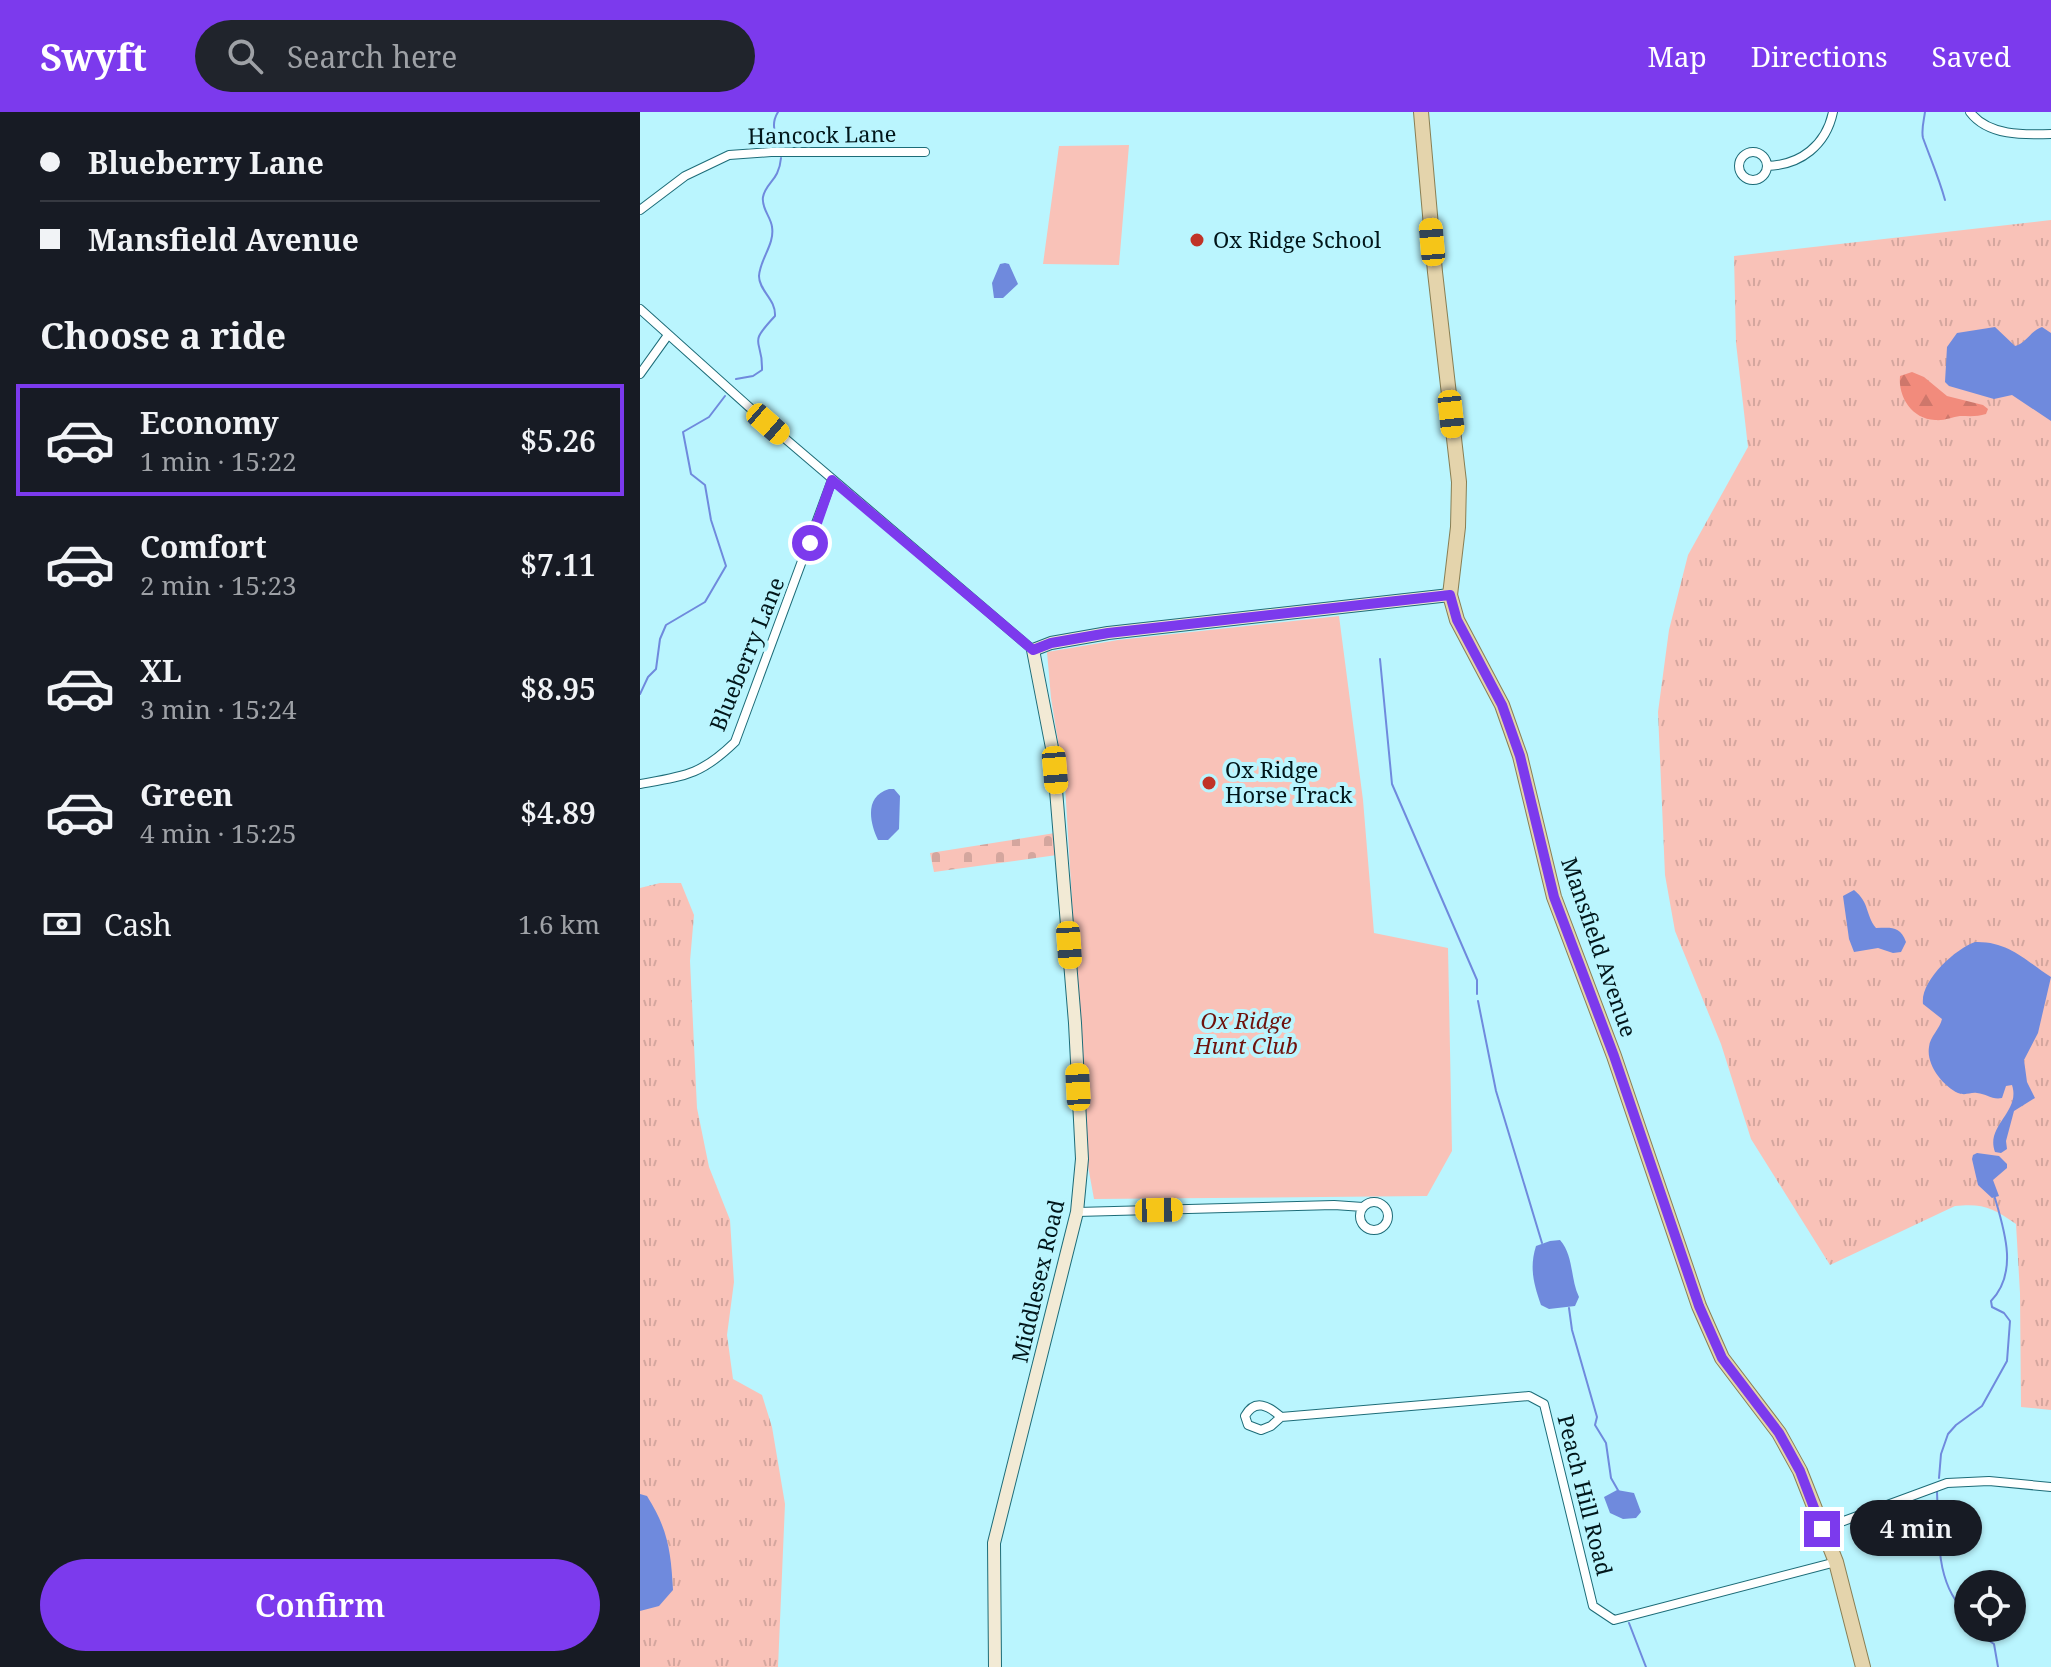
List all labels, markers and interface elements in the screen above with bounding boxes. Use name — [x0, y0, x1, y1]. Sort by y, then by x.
search box — [195, 20, 755, 92]
text: Swyft — [40, 30, 147, 82]
icon: search — [223, 34, 267, 78]
text: Search here — [287, 36, 457, 77]
text: Map — [1647, 37, 1707, 75]
text: Directions — [1751, 37, 1888, 75]
text: Saved — [1932, 37, 2011, 75]
street label: Hancock Lane — [747, 118, 897, 150]
text: Blueberry Lane — [88, 142, 324, 183]
car — [1418, 217, 1446, 267]
text: Mansfield Avenue — [88, 219, 359, 260]
place label: Ox Ridge School — [1213, 224, 1381, 254]
marker: Ox Ridge School — [1188, 231, 1206, 249]
text: Choose a ride — [40, 311, 286, 360]
car — [1437, 389, 1465, 439]
car — [742, 399, 794, 449]
text: Economy — [140, 402, 279, 443]
icon: car — [44, 404, 116, 476]
text: $5.26 — [520, 420, 596, 461]
text: 1 min · 15:22 — [140, 443, 297, 479]
route start — [792, 525, 828, 561]
text: Comfort — [140, 526, 267, 567]
icon: car — [44, 528, 116, 600]
text: $7.11 — [520, 544, 596, 585]
text: 2 min · 15:23 — [140, 567, 297, 603]
street label: Blueberry Lane — [702, 572, 791, 735]
text: XL — [140, 650, 182, 691]
icon: car — [44, 652, 116, 724]
text: $8.95 — [520, 668, 596, 709]
text: 3 min · 15:24 — [140, 691, 297, 727]
car — [1041, 745, 1069, 795]
place label: Ox Ridge Horse Track — [1225, 754, 1353, 809]
text: Green — [140, 774, 233, 815]
marker: Ox Ridge Horse Track — [1200, 774, 1218, 792]
icon: car — [44, 776, 116, 848]
text: $4.89 — [520, 792, 596, 833]
text: 4 min · 15:25 — [140, 815, 297, 851]
street label: Mansfield Avenue — [1555, 853, 1645, 1041]
icon: cash — [40, 902, 84, 946]
text: Cash — [104, 904, 172, 945]
text: 1.6 km — [518, 906, 600, 942]
car — [1055, 920, 1083, 970]
park label: Ox Ridge Hunt Club — [1193, 1005, 1298, 1060]
car — [1065, 1062, 1091, 1112]
street label: Middlesex Road — [1004, 1196, 1070, 1365]
car — [1135, 1198, 1183, 1222]
street label: Peach Hill Road — [1551, 1411, 1621, 1579]
callout: 4 min — [1850, 1501, 1982, 1557]
text: 4 min — [1880, 1510, 1952, 1546]
route end — [1804, 1511, 1840, 1547]
button: Confirm — [40, 1559, 600, 1651]
map controls — [1954, 1570, 2026, 1642]
button: locate — [1954, 1570, 2026, 1642]

